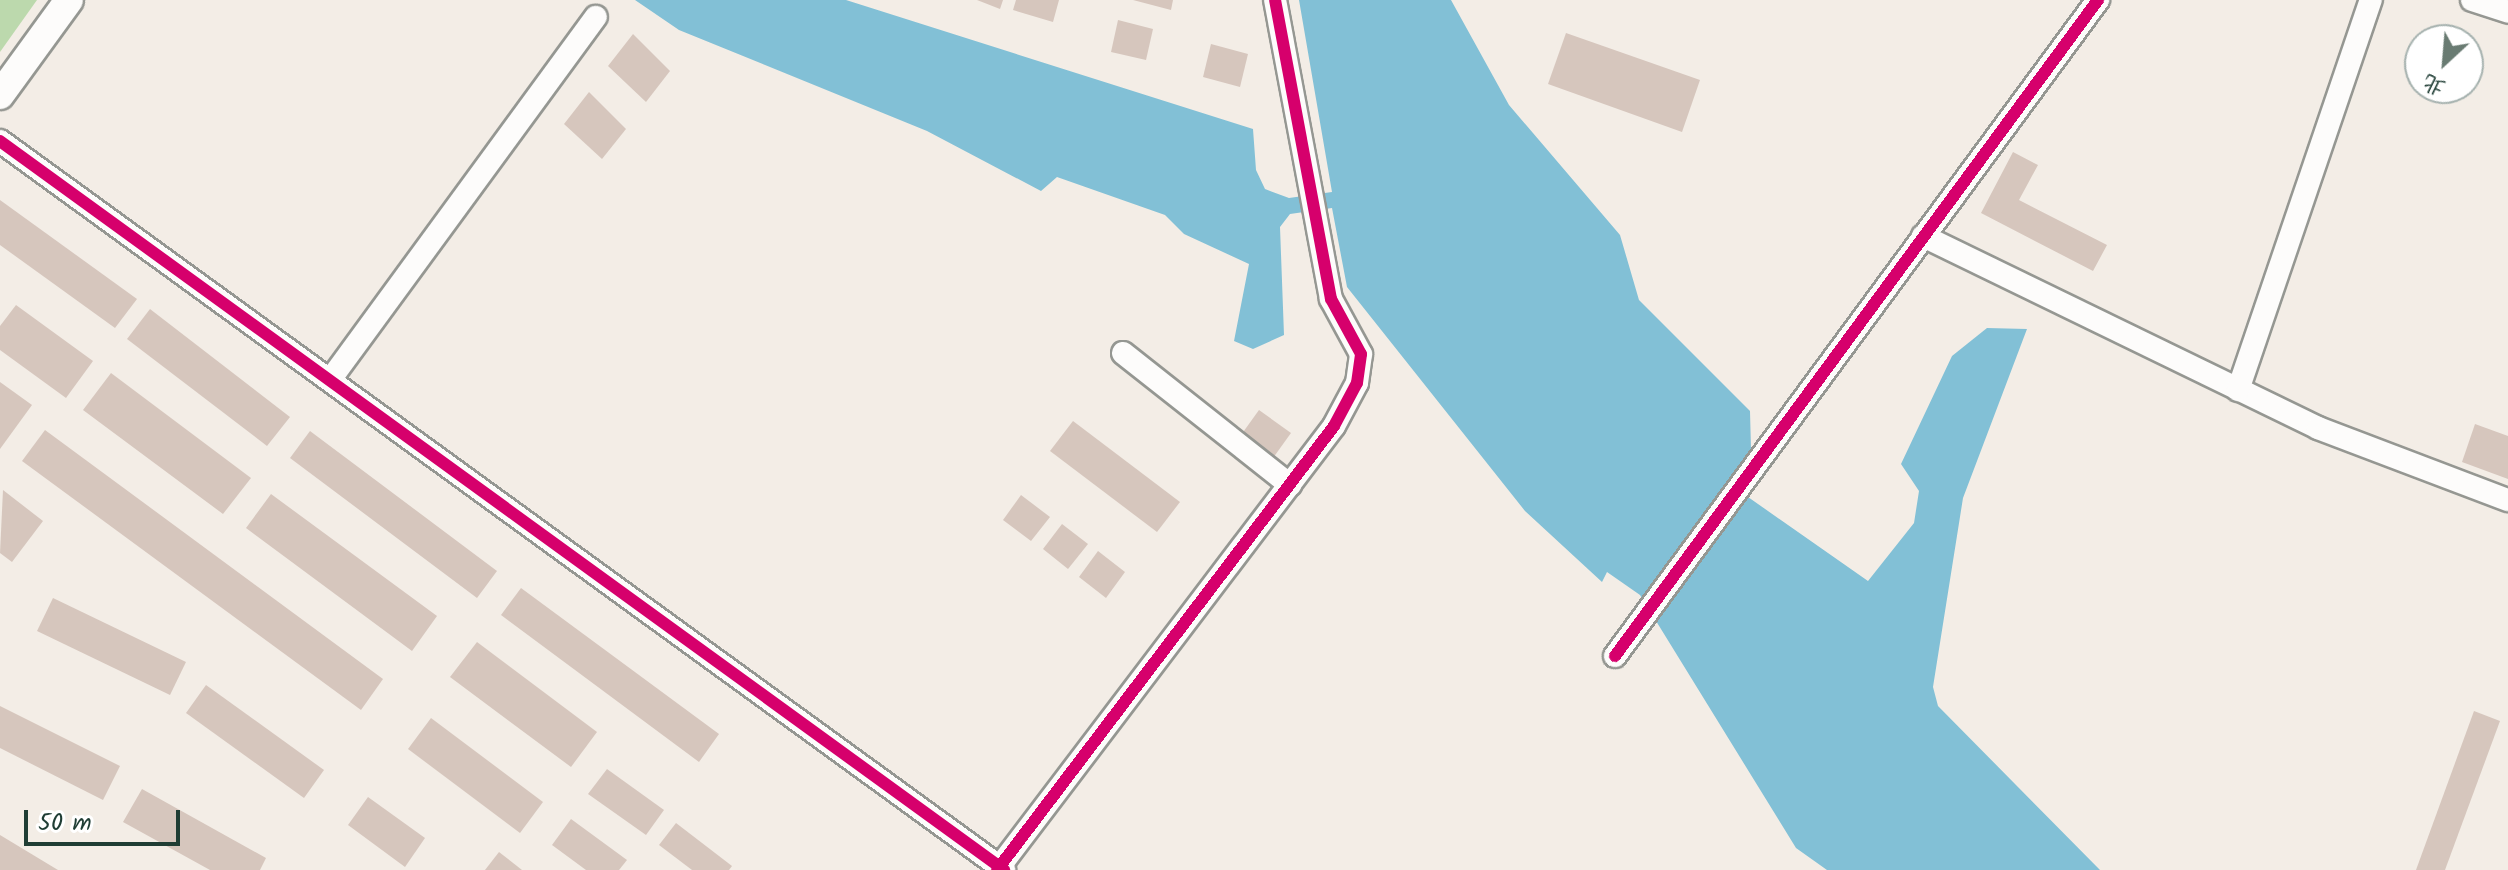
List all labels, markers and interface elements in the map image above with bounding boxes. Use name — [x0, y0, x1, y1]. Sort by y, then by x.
north arrow — [2404, 24, 2484, 104]
text: 北 — [2417, 64, 2452, 105]
scale bar — [28, 794, 184, 844]
text: 50 m — [38, 804, 92, 843]

